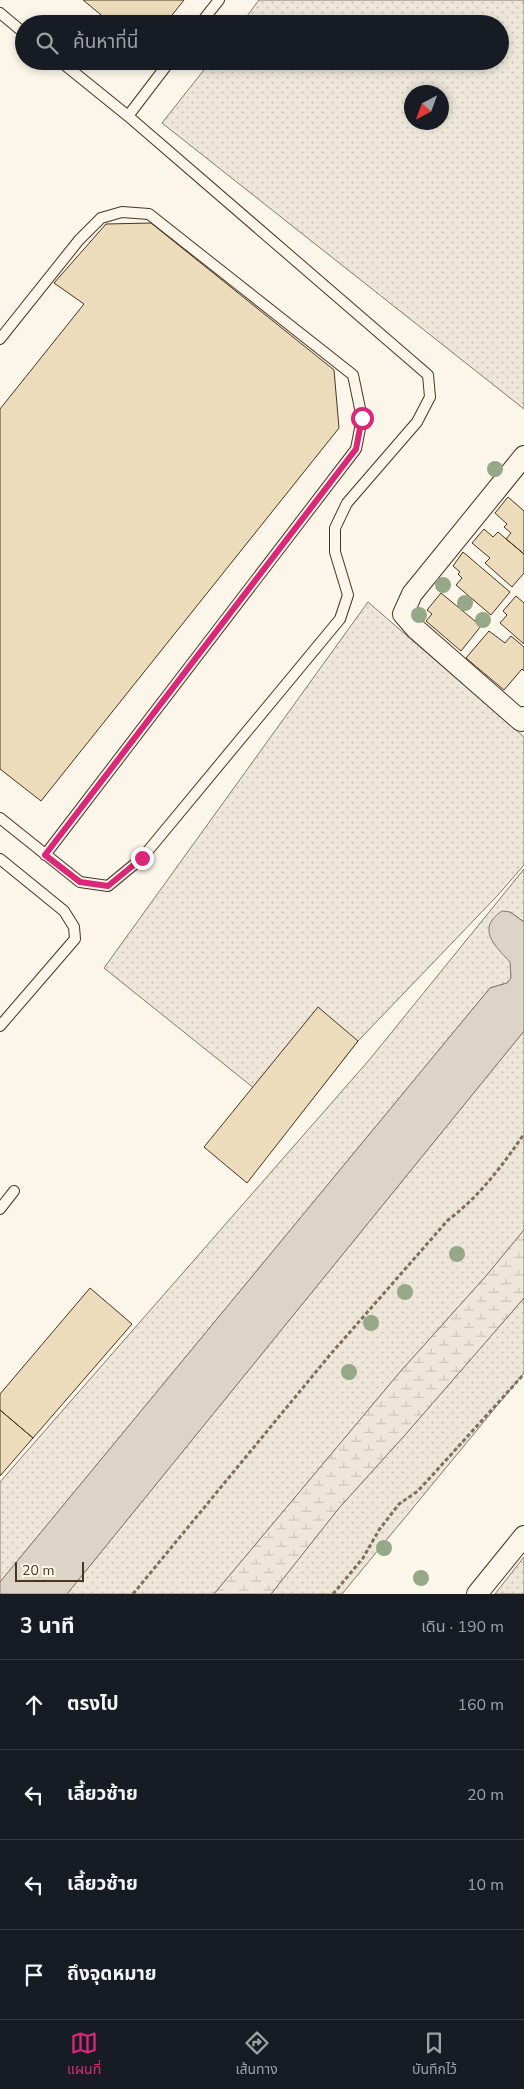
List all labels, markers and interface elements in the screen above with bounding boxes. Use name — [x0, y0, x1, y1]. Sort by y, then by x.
search box — [15, 15, 509, 70]
icon: search — [33, 29, 61, 57]
text: ค้นหาที่นี่ — [73, 29, 138, 55]
north arrow — [404, 85, 449, 130]
route start — [351, 407, 374, 430]
route end — [131, 847, 154, 870]
scale bar — [15, 1559, 84, 1582]
text: 20 m — [22, 1561, 54, 1580]
text: 3 นาที — [20, 1612, 75, 1640]
text: เดิน · 190 m — [421, 1616, 504, 1638]
icon: ahead — [20, 1691, 48, 1719]
text: ตรงไป — [67, 1691, 119, 1717]
text: 160 m — [457, 1694, 504, 1716]
icon: left — [20, 1781, 48, 1809]
text: เลี้ยวซ้าย — [67, 1781, 138, 1807]
text: 20 m — [467, 1784, 504, 1806]
icon: left — [20, 1871, 48, 1899]
text: เลี้ยวซ้าย — [67, 1871, 138, 1897]
text: 10 m — [467, 1874, 504, 1896]
icon: arrive — [20, 1961, 48, 1989]
text: ถึงจุดหมาย — [67, 1961, 157, 1987]
tab: แผนที่ — [67, 2029, 101, 2080]
tab: เส้นทาง — [235, 2029, 278, 2080]
tab: บันทึกไว้ — [412, 2029, 457, 2080]

